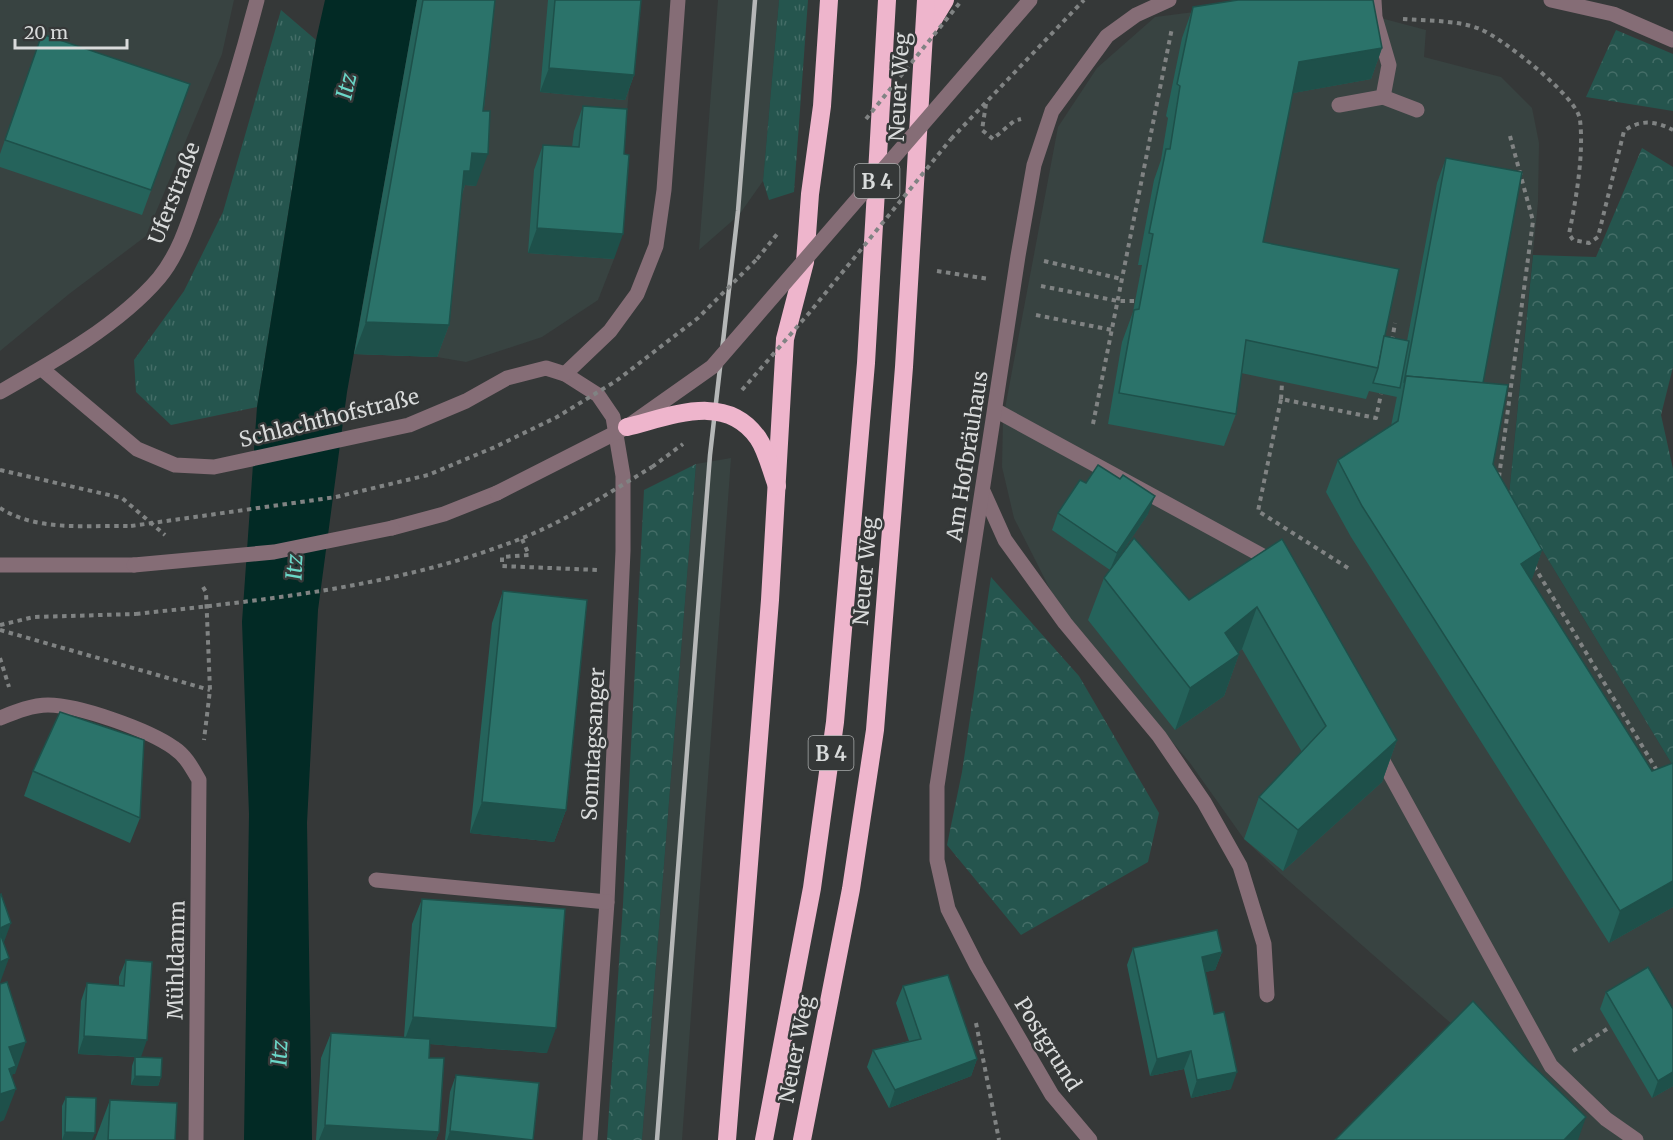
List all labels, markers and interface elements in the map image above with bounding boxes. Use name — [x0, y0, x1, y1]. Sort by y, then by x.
scale bar — [15, 12, 128, 50]
text: 20 m — [24, 21, 68, 44]
street label: Neuer Weg — [883, 31, 915, 142]
water label: Itz — [330, 70, 363, 102]
street label: Uferstraße — [142, 138, 206, 248]
road number: B 4 — [854, 164, 900, 198]
street label: Am Hofbräuhaus — [940, 369, 994, 544]
street label: Schlachthofstraße — [236, 383, 422, 453]
street label: Neuer Weg — [847, 515, 883, 627]
water label: Itz — [280, 553, 308, 581]
street label: Sonntagsanger — [576, 667, 610, 821]
road number: B 4 — [808, 736, 854, 770]
street label: Mühldamm — [161, 900, 191, 1020]
street label: Postgrund — [1009, 992, 1088, 1096]
street label: Neuer Weg — [772, 993, 820, 1105]
water label: Itz — [265, 1039, 293, 1067]

